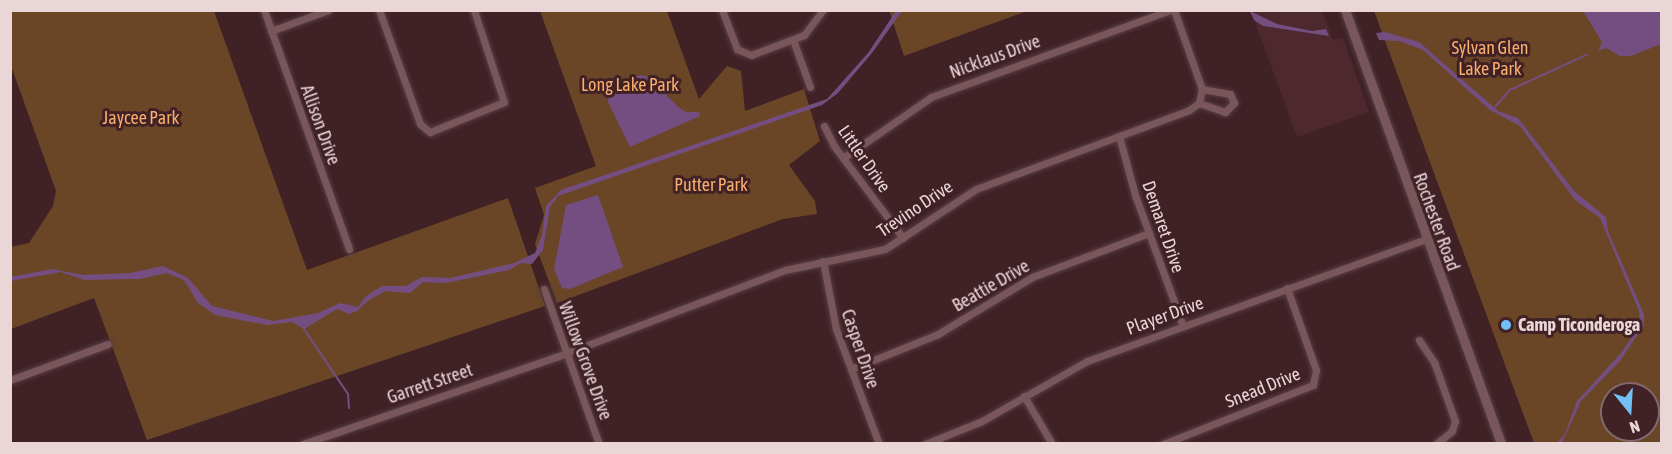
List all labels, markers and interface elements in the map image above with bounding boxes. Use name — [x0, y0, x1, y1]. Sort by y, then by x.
street label: Nicklaus Drive — [947, 31, 1043, 83]
park label: Sylvan Glen Lake Park — [1451, 38, 1529, 80]
park label: Long Lake Park — [581, 74, 679, 96]
street label: Allison Drive — [296, 82, 344, 168]
park label: Jaycee Park — [103, 107, 179, 129]
street label: Littler Drive — [833, 121, 895, 197]
street label: Rochester Road — [1408, 170, 1464, 274]
park label: Putter Park — [674, 174, 748, 196]
street label: Trevino Drive — [873, 176, 957, 242]
street label: Demaret Drive — [1137, 178, 1189, 276]
street label: Beattie Drive — [949, 255, 1033, 317]
street label: Player Drive — [1124, 292, 1206, 340]
street label: Willow Grove Drive — [554, 299, 616, 423]
street label: Casper Drive — [836, 307, 884, 391]
place label: Camp Ticonderoga — [1518, 314, 1640, 336]
marker: Camp Ticonderoga — [1499, 318, 1513, 332]
street label: Garrett Street — [384, 359, 476, 409]
street label: Snead Drive — [1222, 363, 1304, 413]
north arrow — [1600, 382, 1660, 442]
text: N — [1628, 417, 1642, 437]

